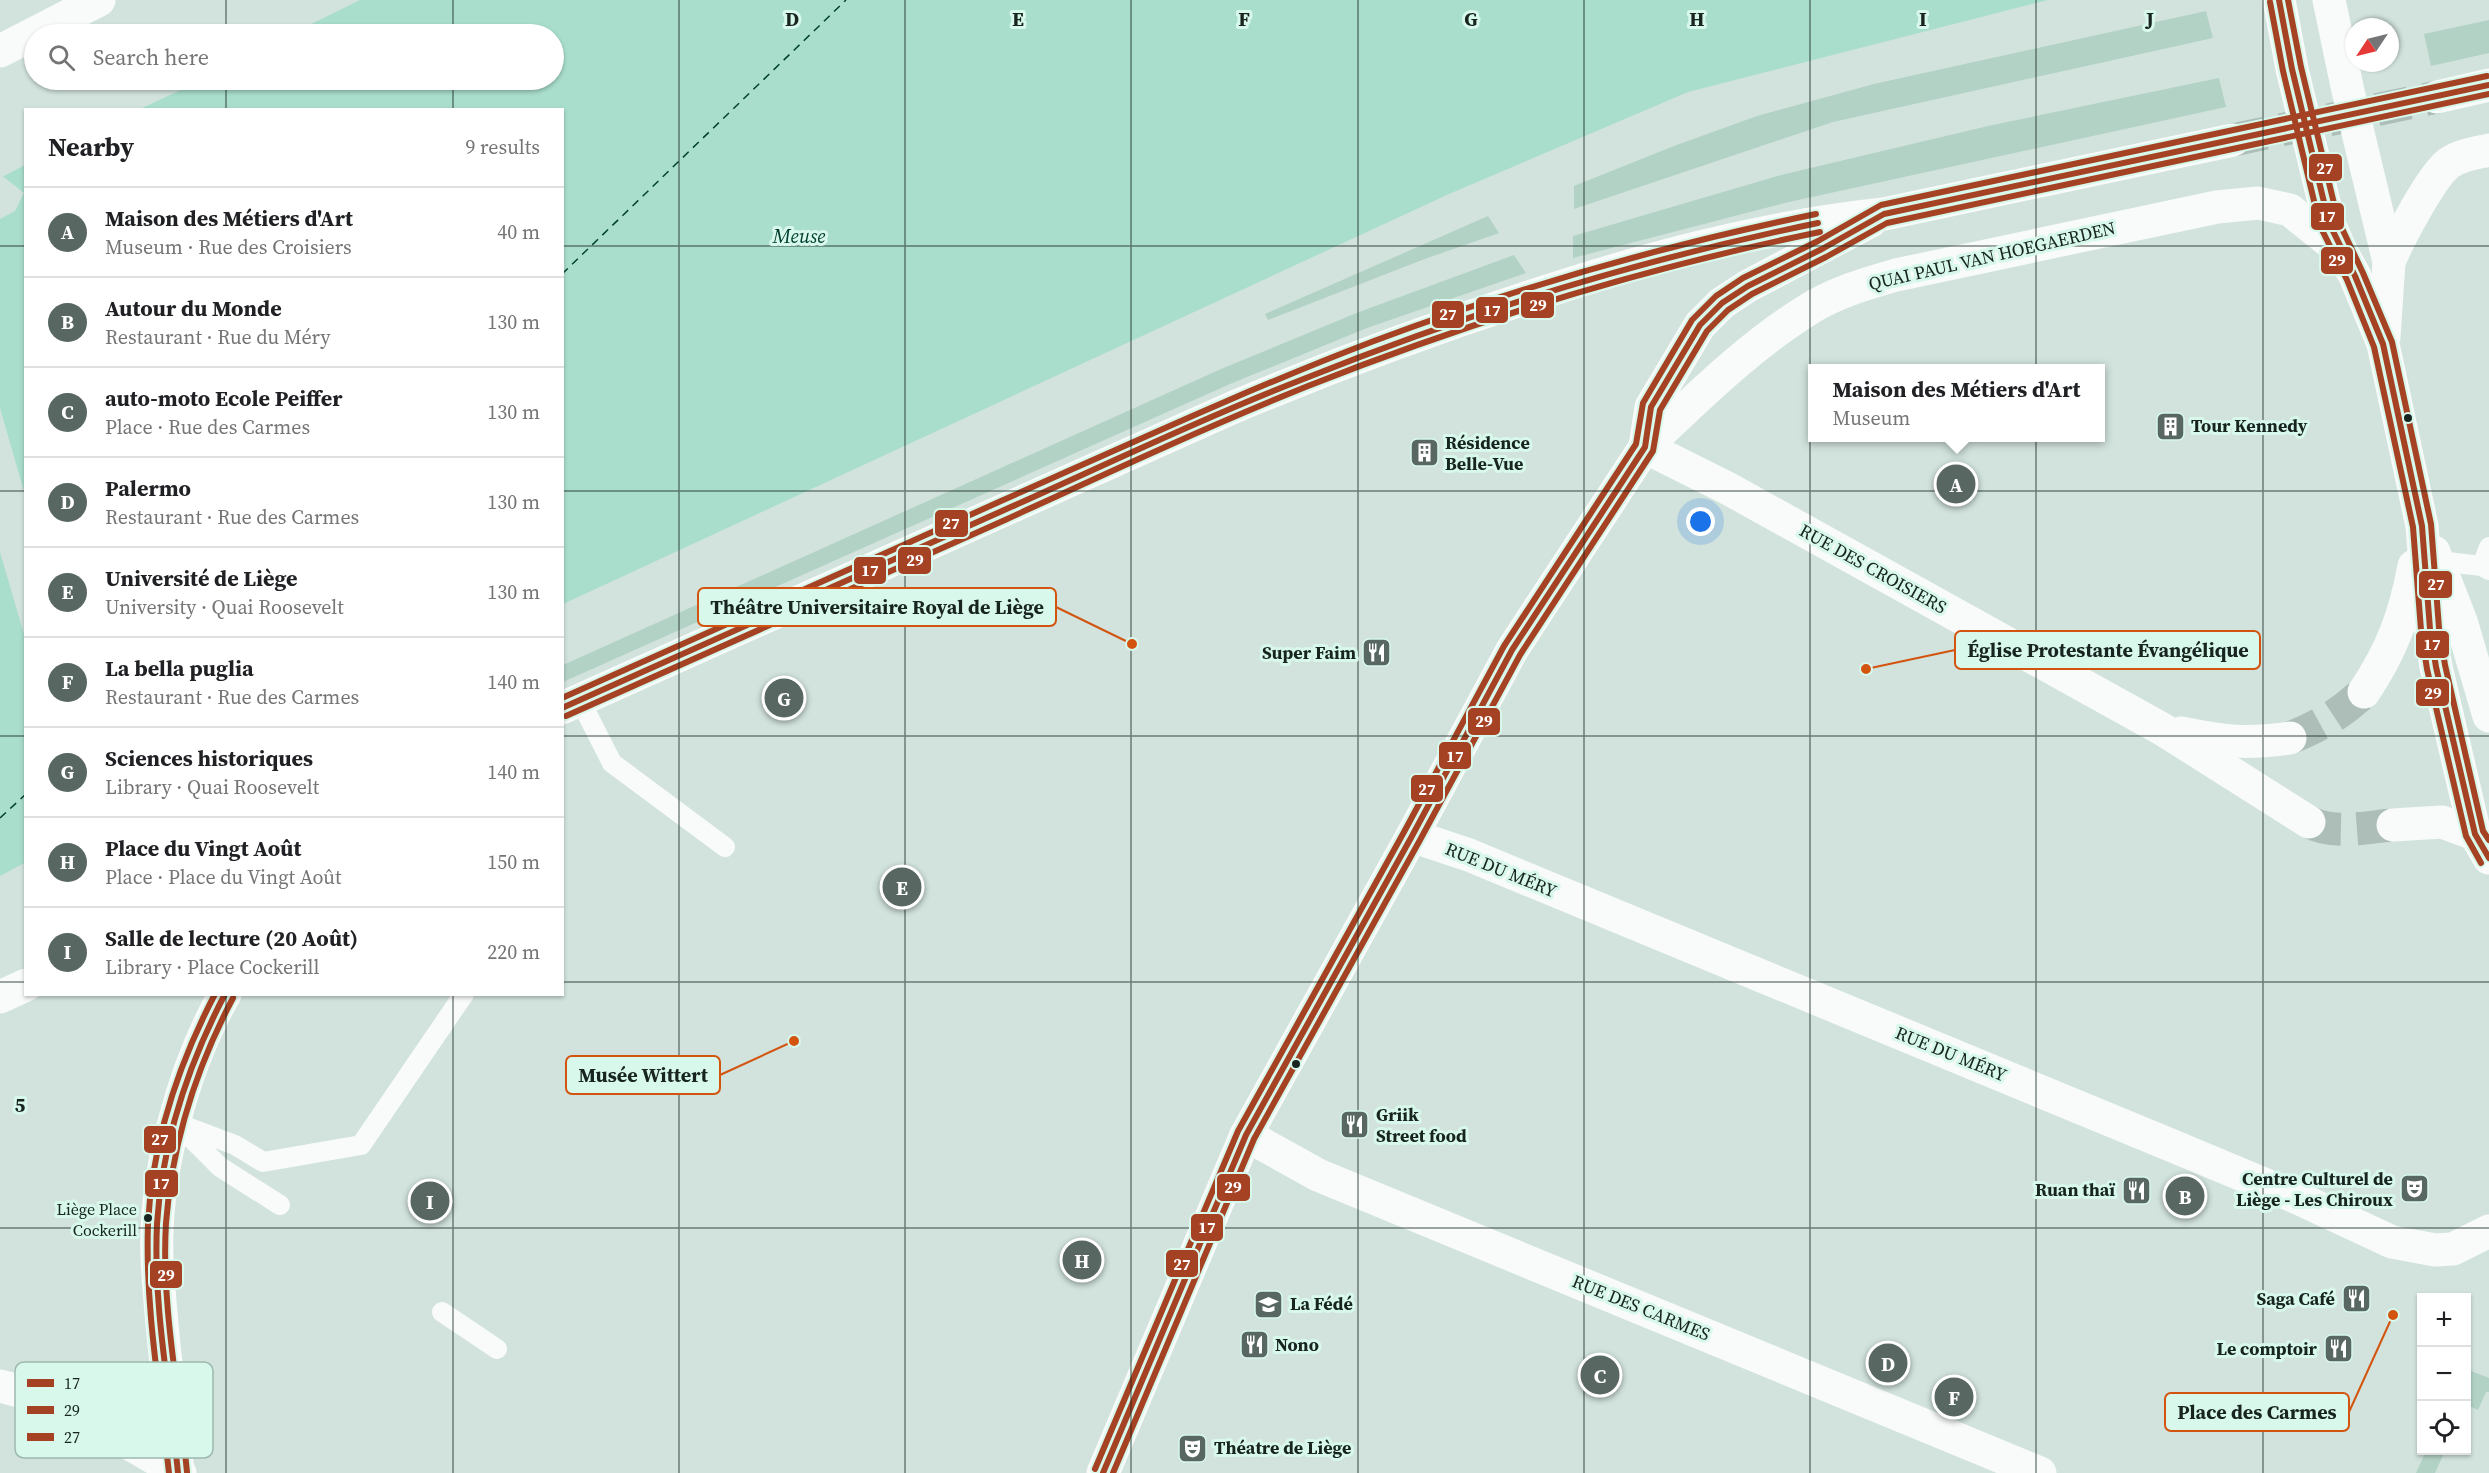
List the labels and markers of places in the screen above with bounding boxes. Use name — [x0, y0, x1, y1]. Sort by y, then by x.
building icon: Tour Kennedy — [2154, 410, 2186, 442]
unlabelled marker — [2402, 412, 2414, 424]
place label: Tour Kennedy — [2191, 413, 2308, 438]
place label: Résidence Belle-Vue — [1445, 430, 1530, 476]
building icon: Résidence Belle-Vue — [1408, 437, 1440, 469]
pin: A — [1936, 462, 1976, 506]
callout: Théâtre Universitaire Royal de Liège — [698, 588, 1056, 626]
callout: Église Protestante Évangélique — [1955, 631, 2260, 669]
restaurant icon: Super Faim — [1361, 637, 1393, 669]
place label: Super Faim — [1262, 640, 1356, 665]
pin: G — [764, 676, 804, 720]
pin: E — [882, 864, 922, 910]
callout: Musée Wittert — [566, 1056, 720, 1094]
unlabelled marker — [1290, 1058, 1302, 1070]
place label: Griik Street food — [1376, 1102, 1467, 1148]
restaurant icon: Griik Street food — [1339, 1109, 1371, 1141]
place label: Centre Culturel de Liège - Les Chiroux — [2236, 1166, 2393, 1212]
theatre icon: Centre Culturel de Liège - Les Chiroux — [2398, 1173, 2430, 1205]
restaurant icon: Ruan thaï — [2120, 1174, 2152, 1206]
pin: B — [2166, 1174, 2204, 1218]
place label: Ruan thaï — [2035, 1177, 2115, 1202]
pin: I — [410, 1178, 450, 1224]
place label: Liège Place Cockerill — [56, 1198, 137, 1241]
marker: Liège Place Cockerill — [142, 1212, 154, 1224]
pin: H — [1062, 1238, 1102, 1282]
restaurant icon: Saga Café — [2340, 1283, 2372, 1315]
place label: Saga Café — [2256, 1286, 2335, 1311]
school or university icon: La Fédé — [1253, 1288, 1285, 1320]
place label: La Fédé — [1290, 1291, 1353, 1316]
restaurant icon: Nono — [1238, 1329, 1270, 1361]
place label: Nono — [1275, 1332, 1319, 1357]
restaurant icon: Le comptoir — [2322, 1333, 2354, 1365]
place label: Le comptoir — [2216, 1336, 2318, 1361]
pin: D — [1868, 1340, 1908, 1386]
pin: C — [1580, 1352, 1620, 1398]
pin: F — [1934, 1374, 1974, 1420]
callout: Place des Carmes — [2165, 1393, 2349, 1431]
theatre icon: Théatre de Liège — [1177, 1432, 1209, 1464]
place label: Théatre de Liège — [1214, 1435, 1351, 1460]

